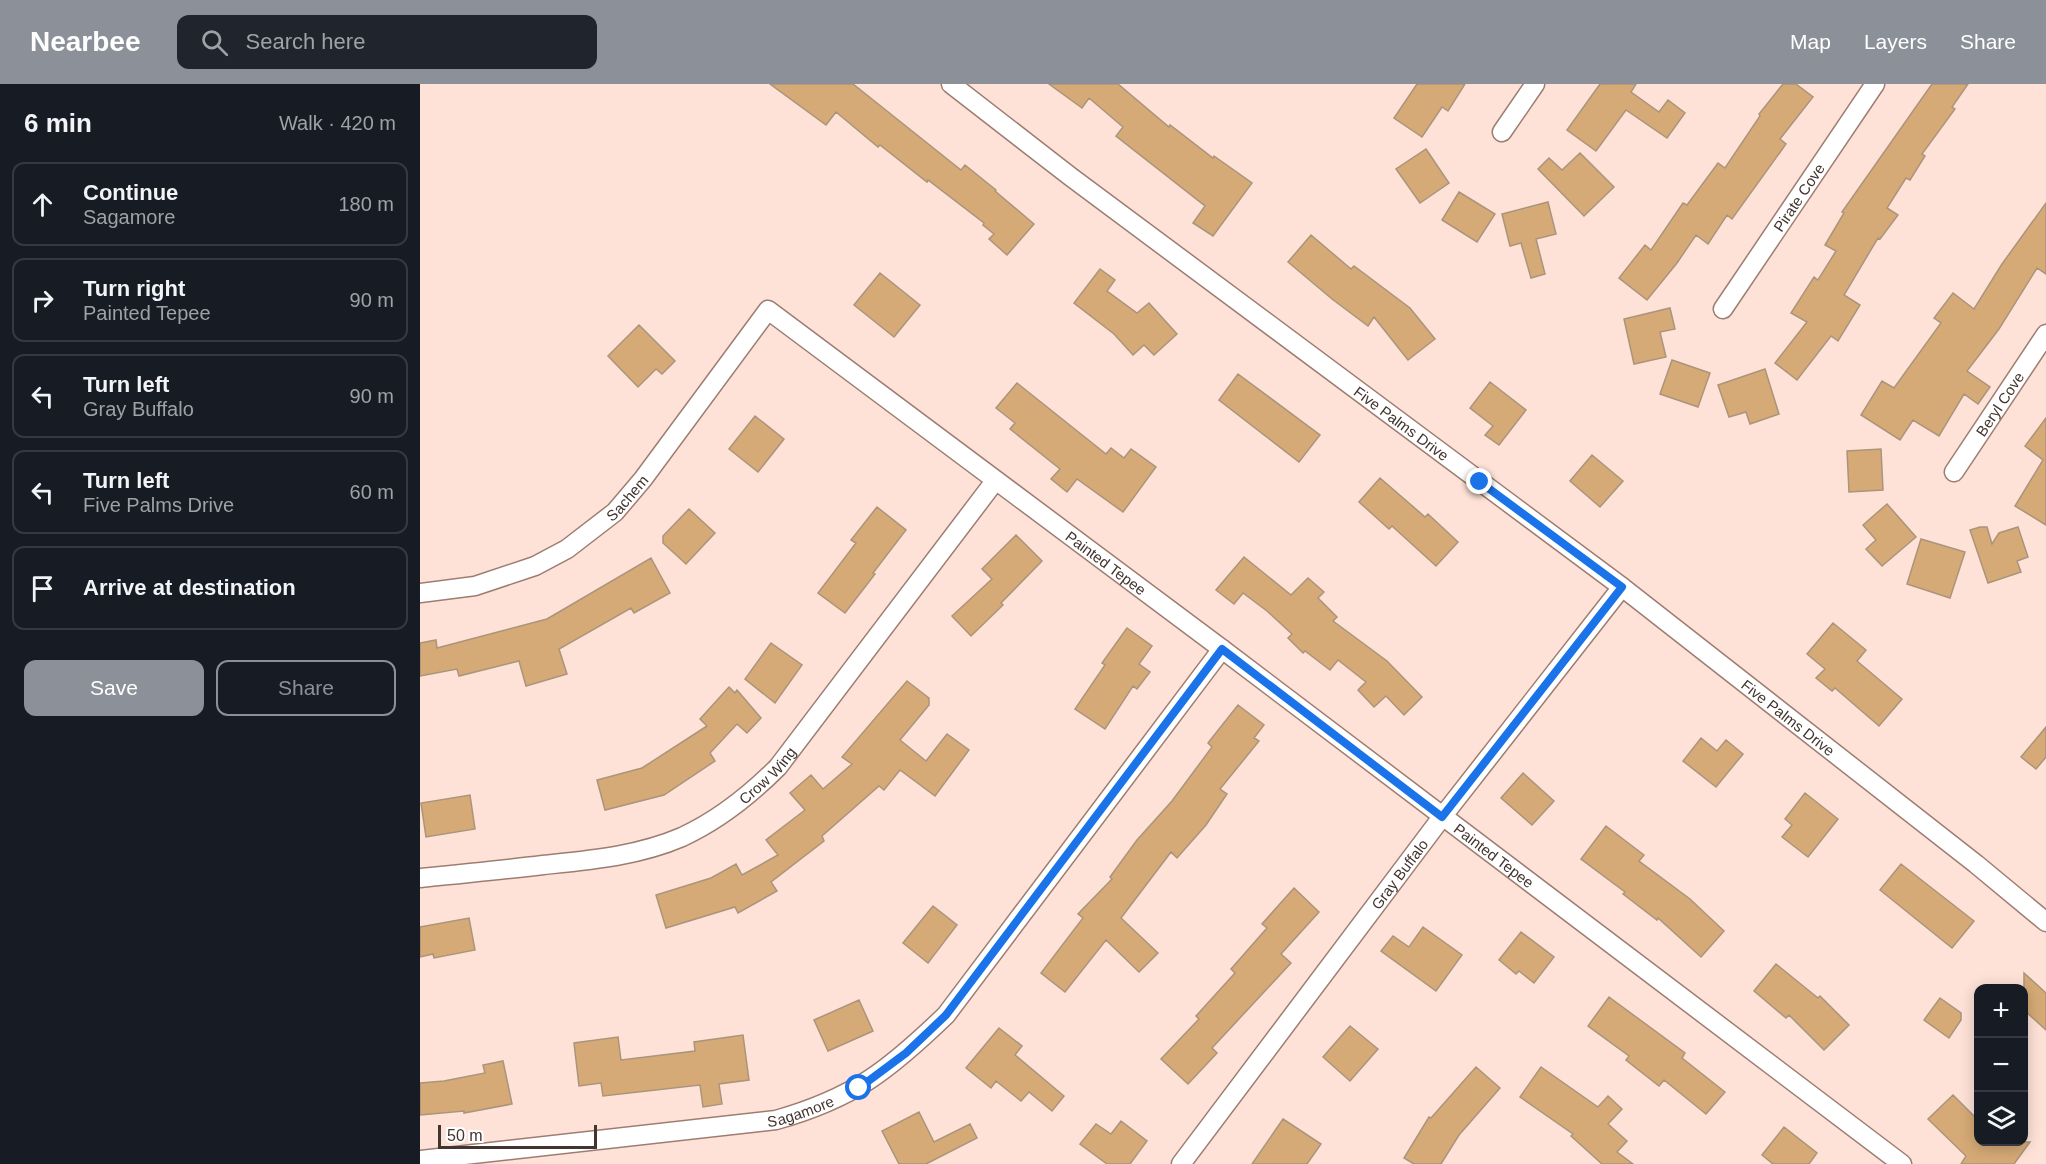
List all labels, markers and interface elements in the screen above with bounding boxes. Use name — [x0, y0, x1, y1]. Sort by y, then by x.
search box — [177, 15, 597, 69]
text: Nearbee — [30, 26, 141, 57]
icon: search — [198, 26, 231, 59]
text: Search here — [246, 29, 365, 54]
text: Map — [1790, 30, 1831, 53]
text: Layers — [1864, 30, 1927, 53]
text: Share — [1960, 30, 2016, 53]
text: 6 min — [24, 108, 92, 138]
text: Walk · 420 m — [279, 112, 396, 134]
street label: Pirate Cove — [1770, 160, 1828, 234]
text: Continue — [83, 180, 178, 205]
icon: ahead — [26, 188, 59, 221]
text: 180 m — [338, 193, 394, 215]
text: Sagamore — [83, 206, 175, 228]
text: Turn right — [83, 276, 185, 301]
icon: right — [26, 284, 59, 317]
text: 90 m — [350, 289, 394, 311]
text: Painted Tepee — [83, 302, 211, 324]
street label: Beryl Cove — [1972, 369, 2027, 439]
text: Turn left — [83, 372, 169, 397]
icon: left — [26, 380, 59, 413]
street label: Five Palms Drive — [1351, 382, 1452, 464]
text: 90 m — [350, 385, 394, 407]
text: Gray Buffalo — [83, 398, 194, 420]
text: Turn left — [83, 468, 169, 493]
route end — [1466, 468, 1492, 494]
street label: Sachem — [603, 471, 651, 524]
icon: left — [26, 476, 59, 509]
text: 60 m — [350, 481, 394, 503]
text: Five Palms Drive — [83, 494, 234, 516]
street label: Painted Tepee — [1063, 527, 1150, 598]
icon: arrive — [26, 572, 59, 605]
text: Arrive at destination — [83, 575, 296, 600]
button: Save — [24, 660, 204, 716]
button: Share — [216, 660, 396, 716]
street label: Five Palms Drive — [1739, 676, 1838, 759]
street label: Crow Wing — [735, 743, 799, 807]
street label: Painted Tepee — [1451, 819, 1537, 891]
street label: Gray Buffalo — [1367, 836, 1431, 912]
map controls — [1974, 984, 2028, 1146]
button: + — [1974, 984, 2028, 1038]
button: − — [1974, 1038, 2028, 1092]
route start — [845, 1074, 871, 1100]
street label: Sagamore — [766, 1092, 836, 1129]
button: layers — [1974, 1092, 2028, 1146]
scale bar — [438, 1122, 597, 1150]
text: 50 m — [447, 1127, 483, 1144]

